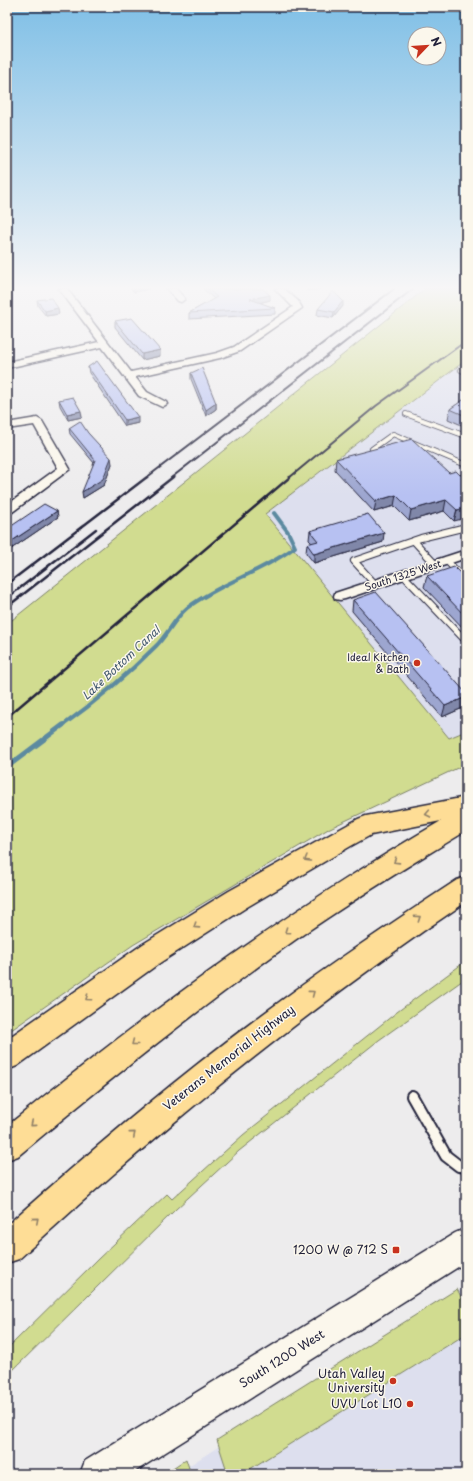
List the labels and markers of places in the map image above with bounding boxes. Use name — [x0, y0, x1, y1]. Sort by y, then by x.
place label: Ideal Kitchen & Bath — [347, 649, 409, 676]
marker: Ideal Kitchen & Bath — [412, 658, 422, 668]
place label: 1200 W @ 712 S — [293, 1240, 388, 1258]
marker: 1200 W @ 712 S — [391, 1245, 401, 1255]
place label: Utah Valley University — [318, 1364, 385, 1396]
marker: Utah Valley University — [388, 1376, 398, 1386]
place label: UVU Lot L10 — [331, 1394, 402, 1412]
marker: UVU Lot L10 — [405, 1399, 415, 1409]

